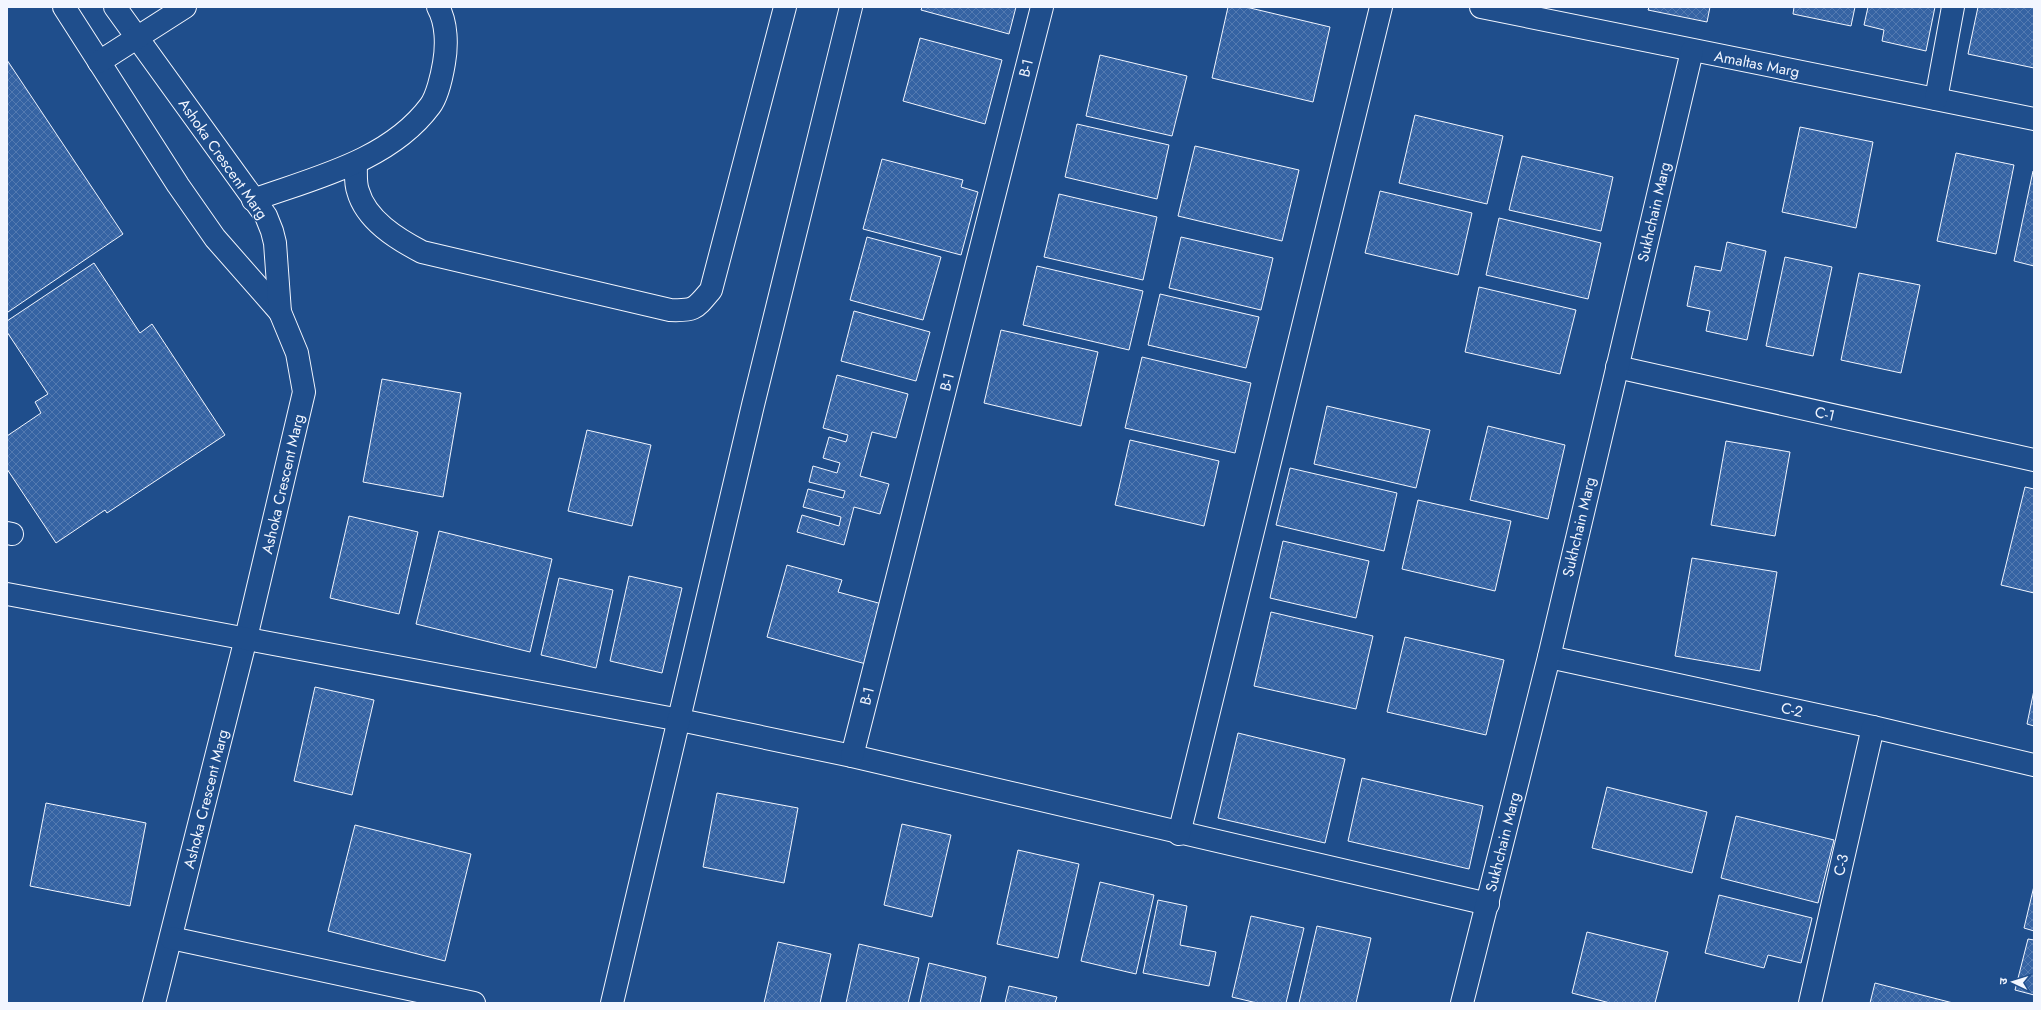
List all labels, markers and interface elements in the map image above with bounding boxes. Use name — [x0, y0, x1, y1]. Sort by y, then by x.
street label: Amaltas Marg — [1712, 45, 1802, 83]
street label: B-1 — [1013, 56, 1039, 80]
street label: Ashoka Crescent Marg — [173, 94, 273, 224]
street label: Sukhchain Marg — [1632, 160, 1676, 264]
street label: B-1 — [934, 370, 960, 394]
street label: C-1 — [1813, 401, 1837, 427]
street label: Ashoka Crescent Marg — [256, 412, 310, 556]
street label: Sukhchain Marg — [1557, 475, 1601, 579]
street label: B-1 — [854, 684, 880, 708]
street label: C-2 — [1779, 697, 1805, 723]
street label: Ashoka Crescent Marg — [178, 727, 234, 871]
street label: Sukhchain Marg — [1480, 790, 1526, 894]
street label: C-3 — [1828, 852, 1854, 878]
north arrow — [1993, 962, 2033, 1002]
text: उ — [1995, 977, 2011, 985]

